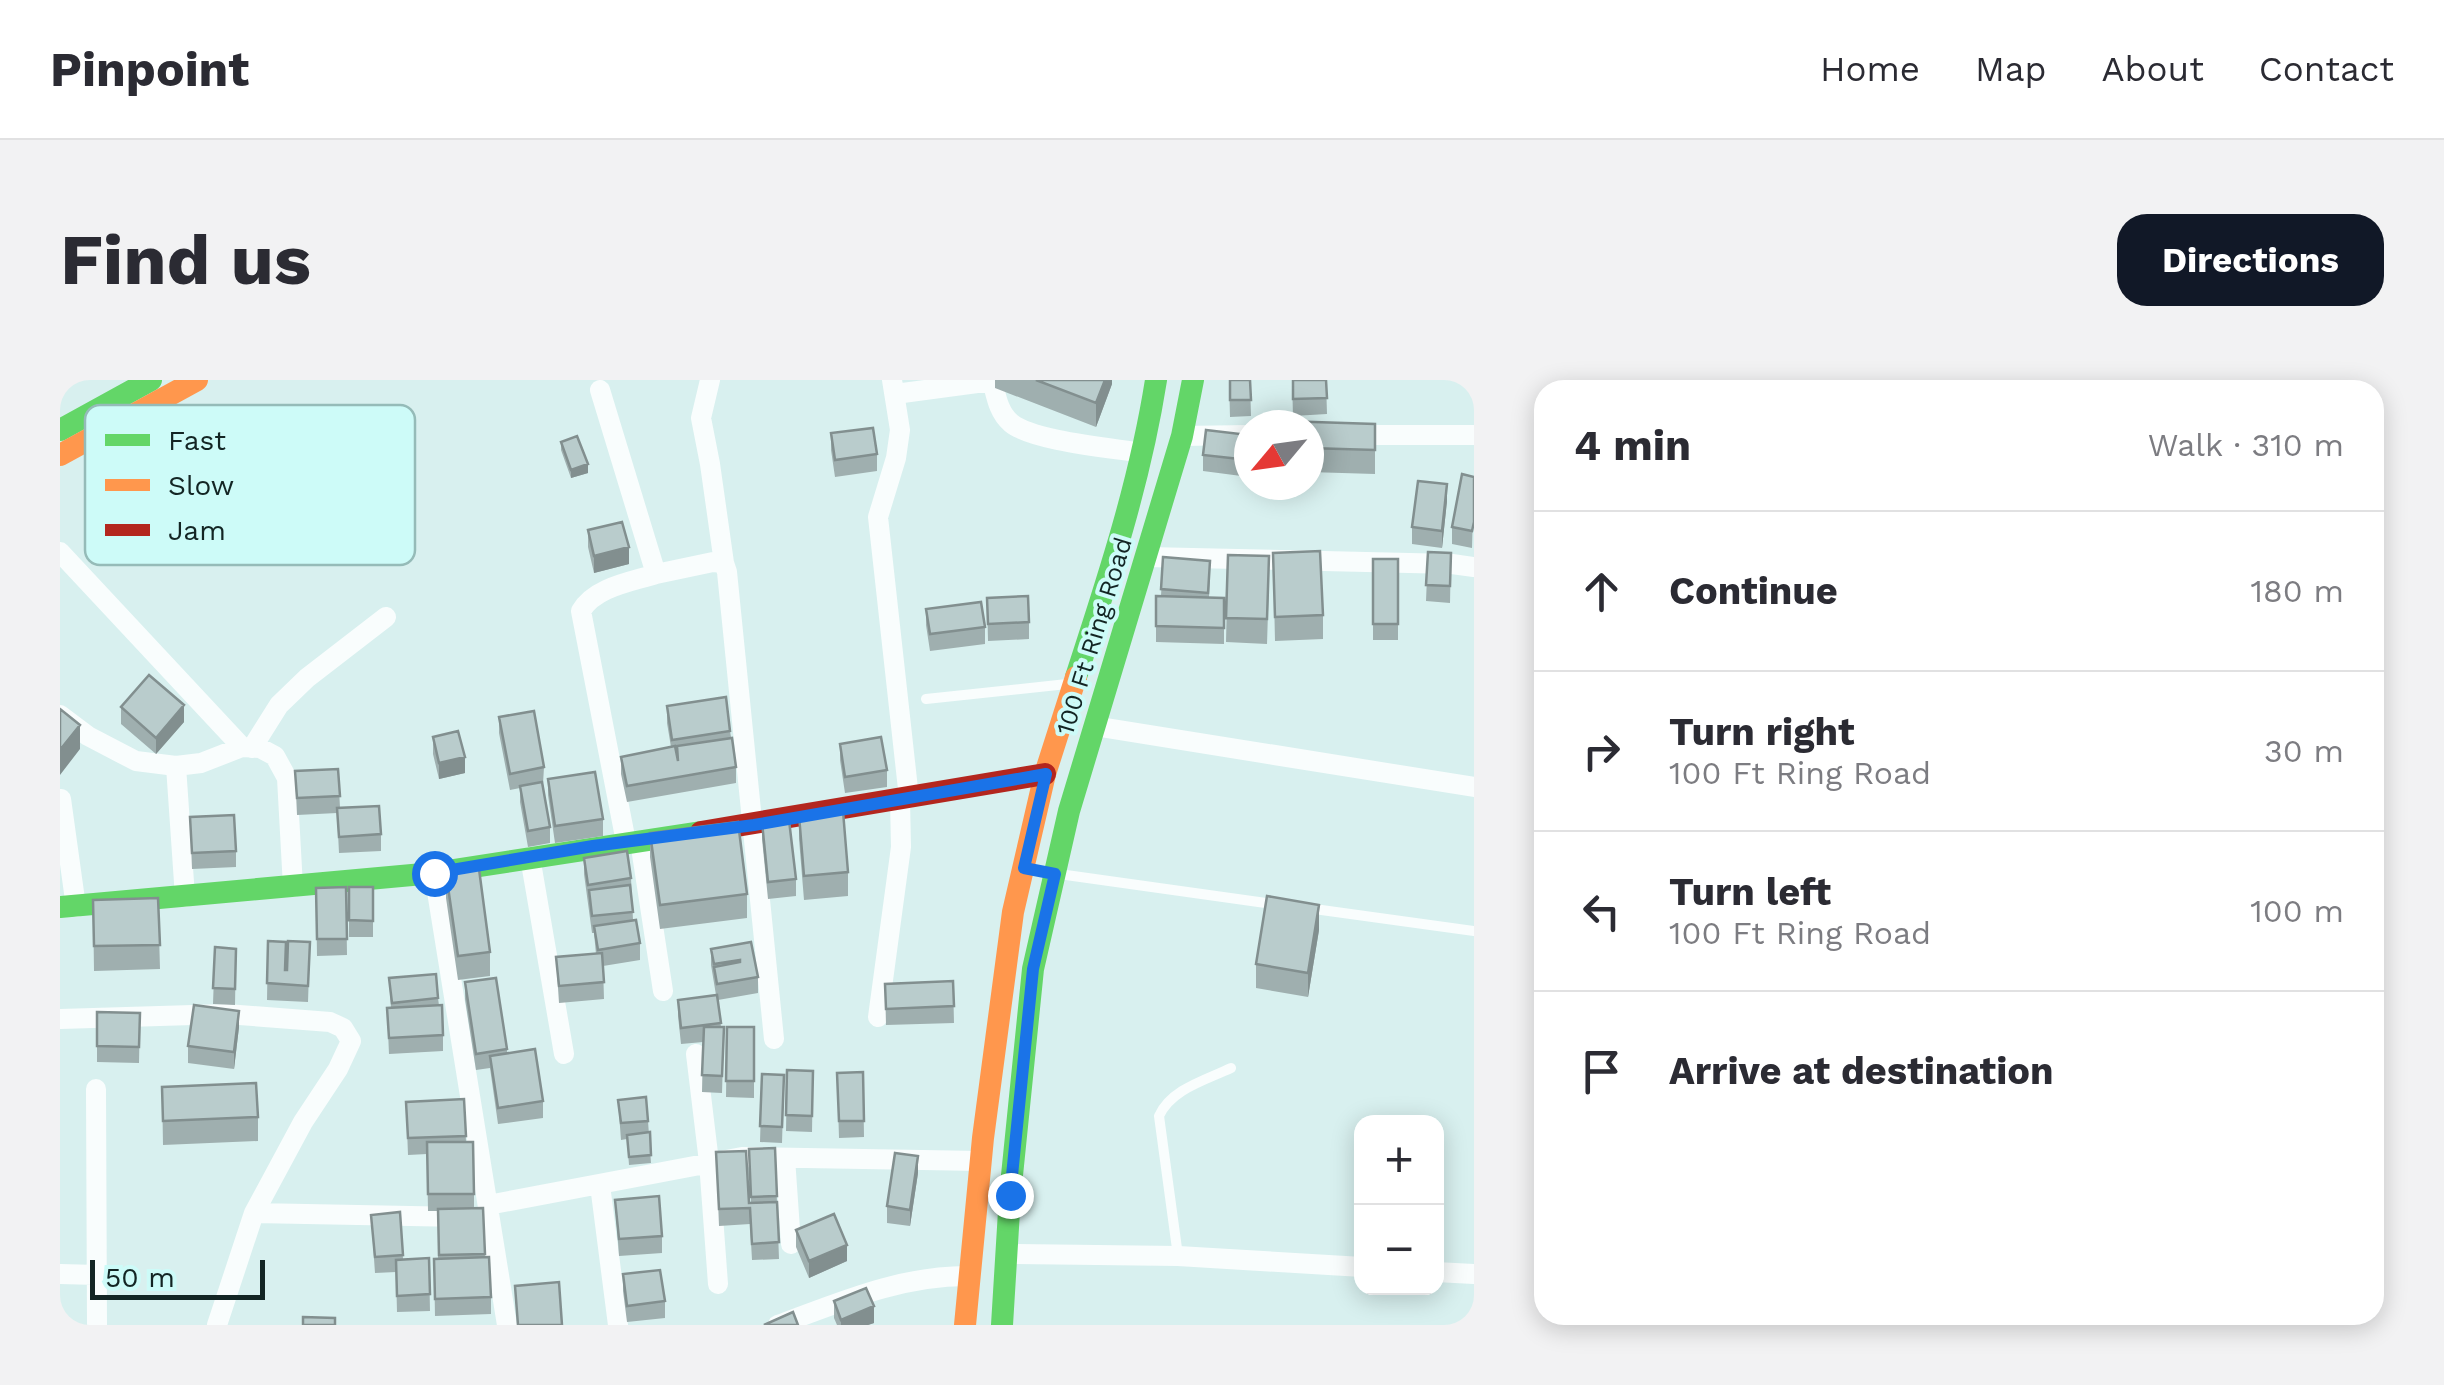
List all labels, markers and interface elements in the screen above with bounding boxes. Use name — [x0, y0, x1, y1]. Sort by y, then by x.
text: Pinpoint — [50, 41, 249, 98]
text: Home — [1820, 48, 1920, 90]
text: Map — [1975, 48, 2047, 90]
text: About — [2102, 48, 2204, 90]
text: Contact — [2259, 48, 2394, 90]
button: Directions — [2117, 214, 2384, 306]
text: Find us — [60, 219, 311, 301]
legend — [85, 405, 415, 565]
north arrow — [1234, 410, 1324, 500]
text: 4 min — [1574, 421, 1691, 470]
text: Fast — [168, 424, 226, 457]
text: Walk · 310 m — [2148, 426, 2344, 464]
text: Slow — [168, 469, 234, 502]
text: Jam — [168, 514, 226, 547]
street label: 100 Ft Ring Road — [1050, 534, 1138, 738]
icon: ahead — [1574, 564, 1629, 619]
text: Continue — [1669, 569, 1838, 613]
text: 180 m — [2250, 572, 2344, 610]
text: Turn right — [1669, 710, 1855, 754]
icon: right — [1574, 724, 1629, 779]
text: 30 m — [2264, 732, 2344, 770]
text: 100 Ft Ring Road — [1669, 754, 1931, 792]
route start — [412, 851, 458, 897]
text: Turn left — [1669, 870, 1831, 914]
icon: left — [1574, 884, 1629, 939]
text: 100 m — [2250, 892, 2344, 930]
text: 100 Ft Ring Road — [1669, 914, 1931, 952]
icon: arrive — [1574, 1044, 1629, 1099]
text: Arrive at destination — [1669, 1049, 2054, 1093]
map controls — [1354, 1115, 1444, 1295]
button: + — [1354, 1115, 1444, 1205]
route end — [988, 1173, 1034, 1219]
button: − — [1354, 1205, 1444, 1295]
scale bar — [90, 1255, 265, 1300]
text: 50 m — [105, 1261, 175, 1294]

